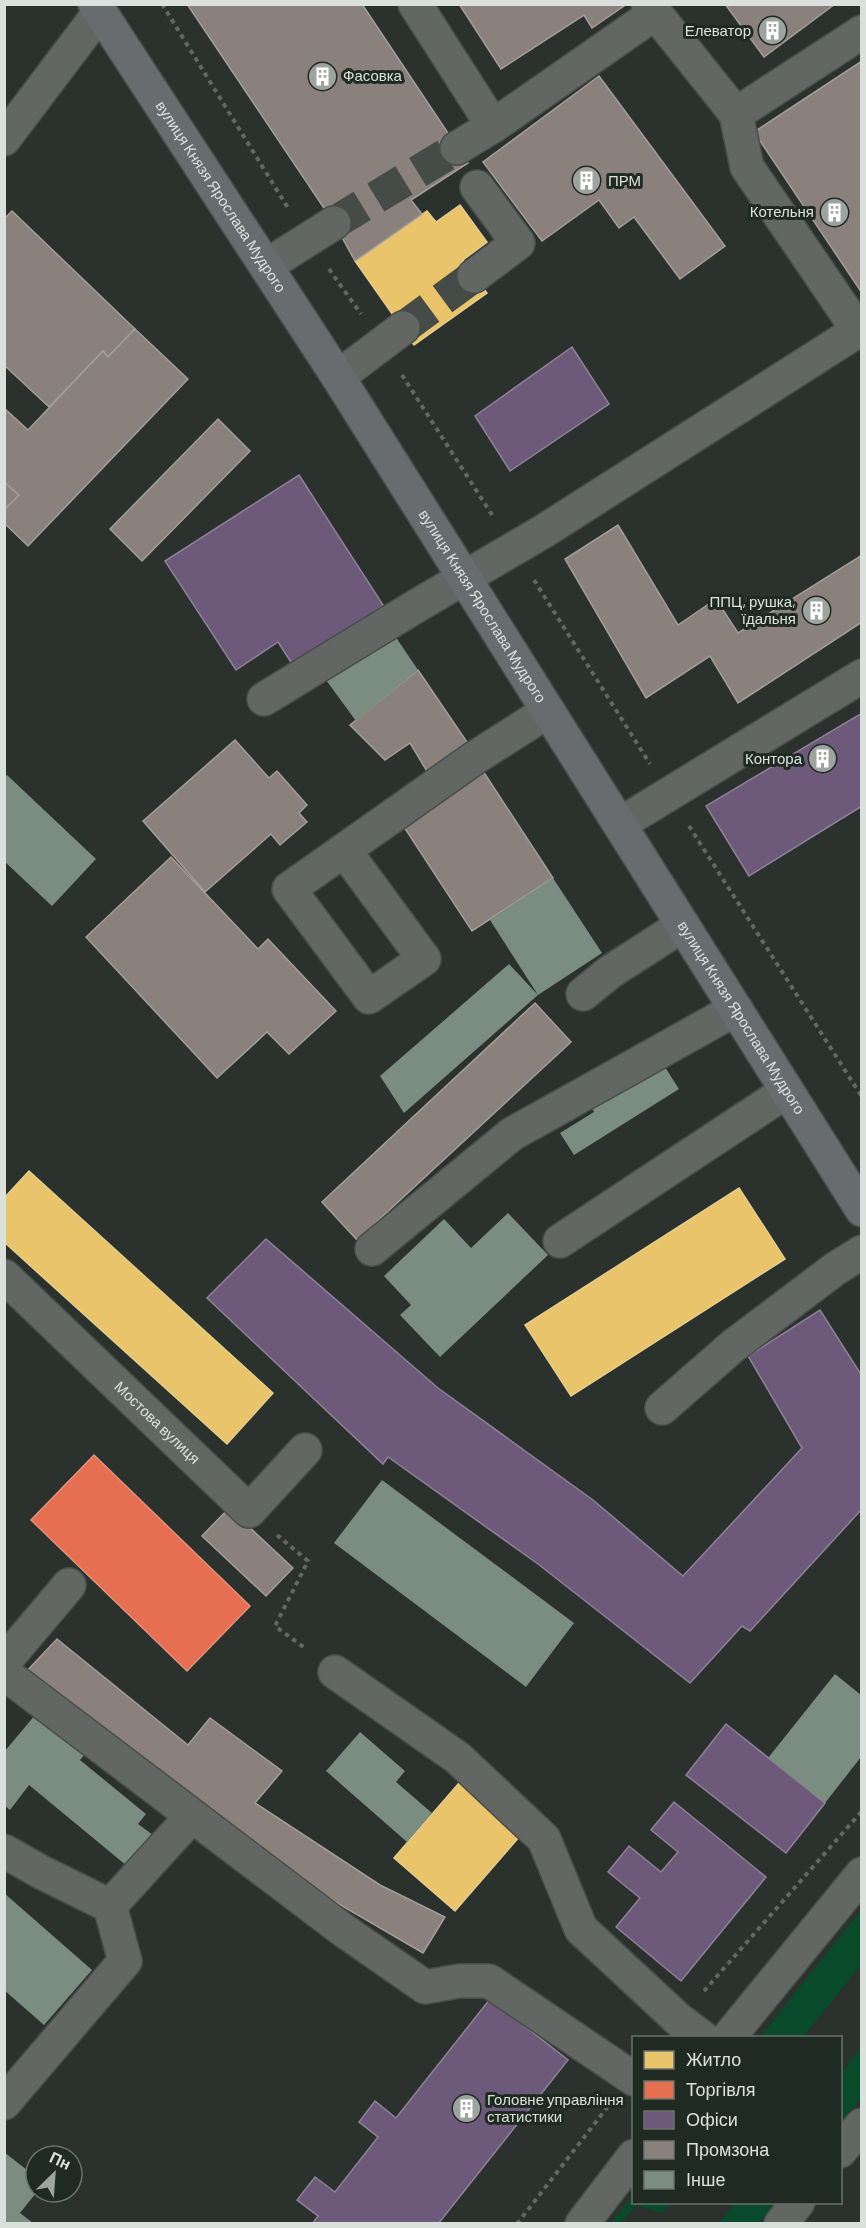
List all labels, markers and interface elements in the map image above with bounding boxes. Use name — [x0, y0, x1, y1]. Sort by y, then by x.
building icon: Елеватор — [756, 15, 788, 47]
place label: Елеватор — [685, 21, 751, 39]
building icon: Фасовка — [306, 60, 338, 92]
place label: Фасовка — [343, 66, 403, 84]
street label: вулиця Князя Ярослава Мудрого — [152, 97, 290, 295]
building icon: ПРМ — [571, 165, 603, 197]
place label: ПРМ — [608, 171, 641, 189]
building icon: Котельня — [819, 196, 851, 228]
place label: Котельня — [750, 202, 814, 220]
street label: вулиця Князя Ярослава Мудрого — [416, 506, 551, 706]
place label: ППЦ, рушка, їдальня — [709, 592, 796, 627]
building icon: ППЦ, рушка, їдальня — [801, 595, 833, 627]
building icon: Контора — [807, 743, 839, 775]
place label: Контора — [745, 749, 803, 767]
street label: вулиця Князя Ярослава Мудрого — [674, 917, 809, 1117]
street label: Мостова вулиця — [111, 1377, 204, 1467]
legend — [632, 2036, 842, 2204]
text: Житло — [686, 2048, 741, 2070]
text: Торгівля — [686, 2078, 756, 2100]
place label: Головне управління статистики — [487, 2090, 624, 2125]
building icon: Головне управління статистики — [450, 2093, 482, 2125]
text: Офіси — [686, 2108, 738, 2130]
text: Промзона — [686, 2138, 770, 2160]
north arrow — [24, 2144, 84, 2204]
text: Пн — [47, 2147, 74, 2173]
text: Інше — [686, 2168, 725, 2190]

